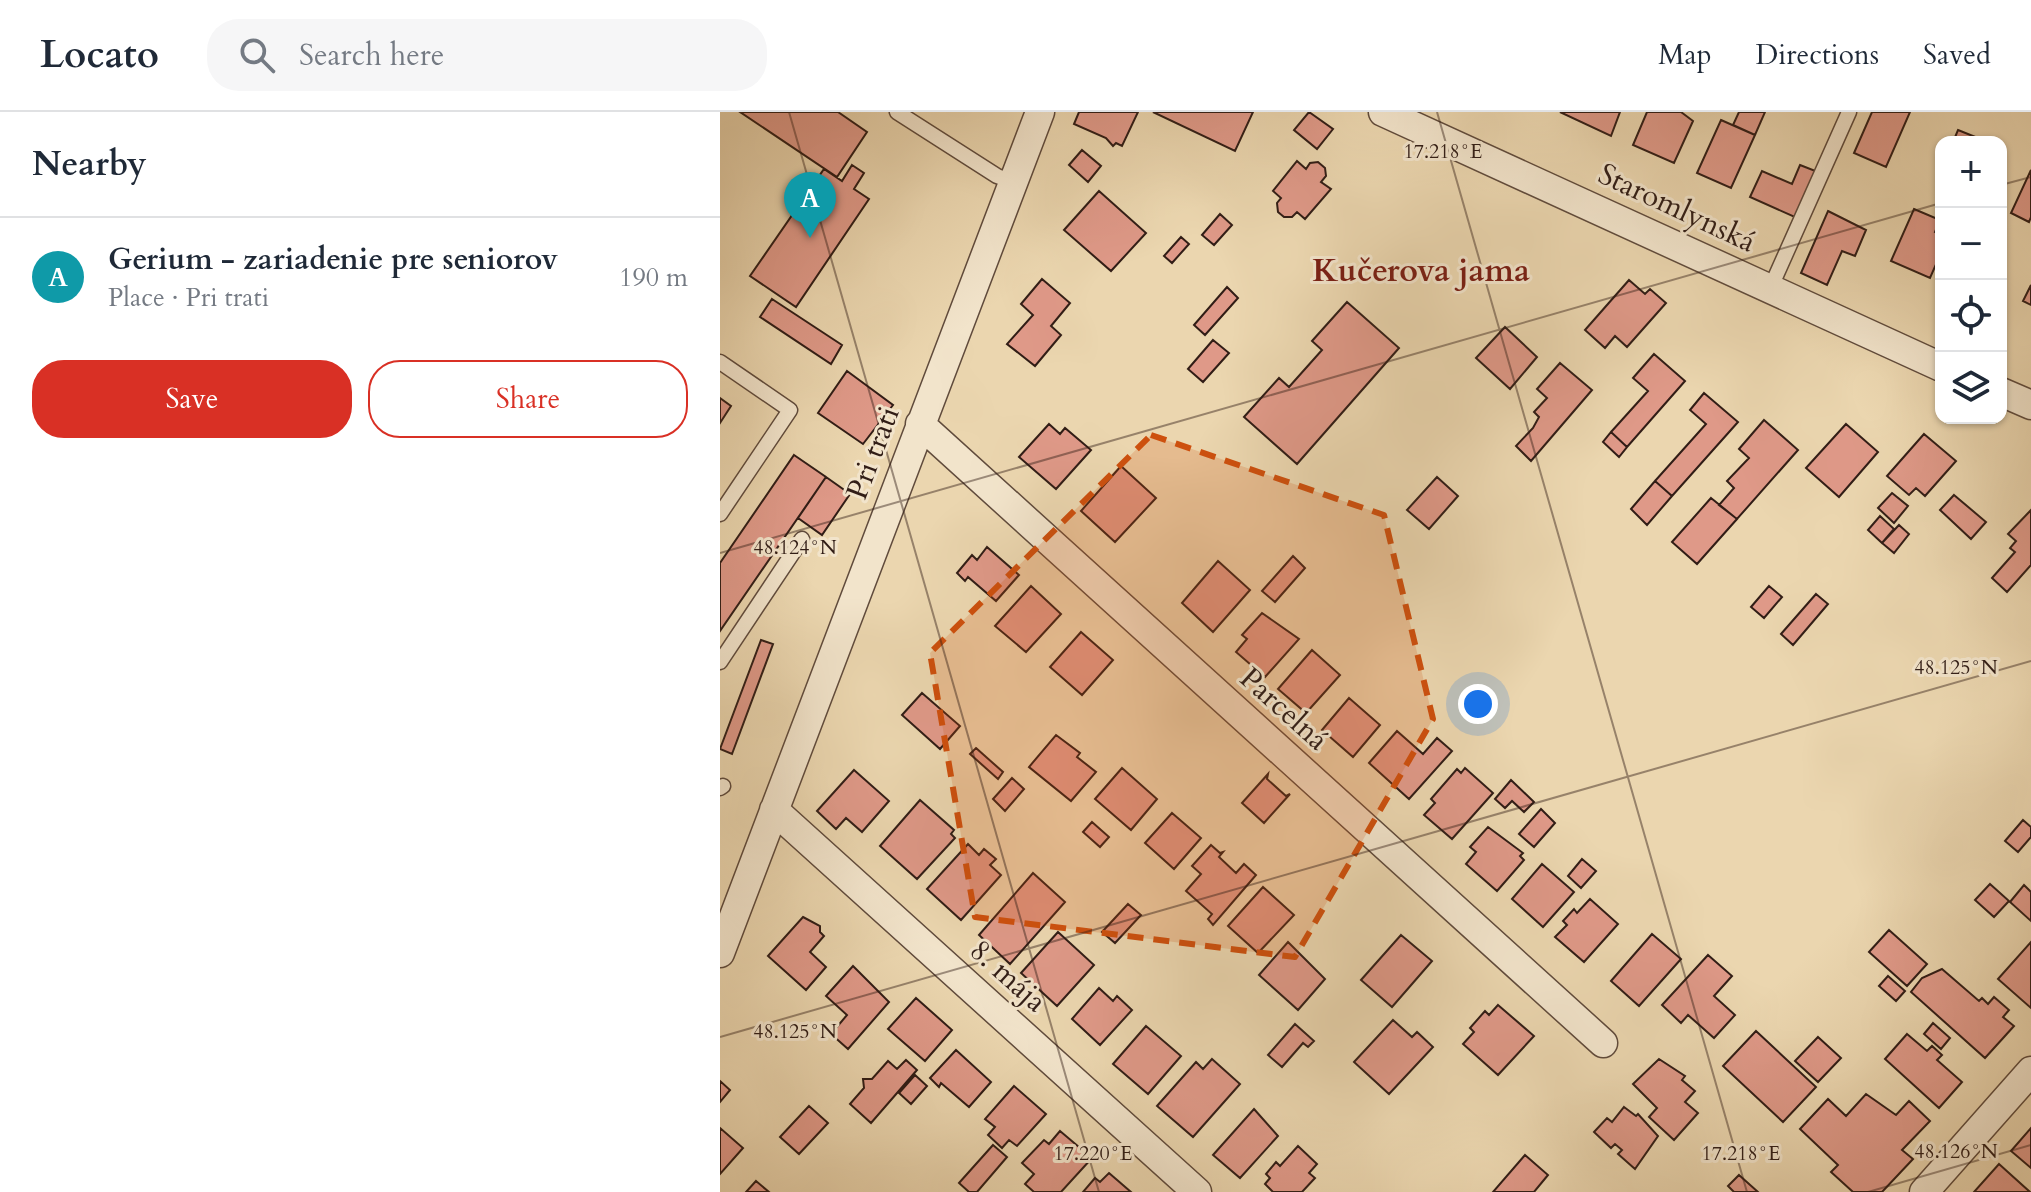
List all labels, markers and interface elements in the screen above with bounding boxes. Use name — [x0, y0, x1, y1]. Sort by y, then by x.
search box — [207, 19, 767, 91]
text: Locato — [40, 29, 159, 81]
icon: search — [235, 33, 279, 77]
text: Search here — [299, 35, 444, 76]
text: Map — [1658, 36, 1712, 74]
text: Directions — [1756, 36, 1879, 74]
text: Saved — [1923, 36, 1991, 74]
map controls — [1935, 136, 2007, 424]
button: + — [1935, 136, 2007, 208]
text: 17.218°E — [1404, 138, 1482, 165]
text: Nearby — [32, 141, 147, 187]
street label: Staromlynská — [1591, 154, 1763, 262]
pin: A — [784, 172, 836, 238]
button: − — [1935, 208, 2007, 280]
text: Gerium - zariadenie pre seniorov — [108, 239, 558, 280]
district label: Kučerova jama — [1312, 249, 1530, 293]
text: A — [48, 260, 68, 295]
text: 190 m — [619, 260, 688, 295]
text: Place · Pri trati — [108, 280, 269, 315]
button: locate — [1935, 280, 2007, 352]
button: layers — [1935, 352, 2007, 424]
button: Save — [32, 360, 352, 438]
button: Share — [368, 360, 688, 438]
street label: Pri trati — [837, 401, 909, 505]
text: 48.124°N — [753, 534, 837, 561]
text: 48.125°N — [1914, 654, 1998, 681]
street label: Parcelná — [1231, 658, 1337, 760]
your location — [1458, 684, 1498, 724]
street label: 8. mája — [961, 930, 1055, 1022]
text: 48.125°N — [753, 1018, 837, 1045]
text: 48.126°N — [1914, 1138, 1998, 1165]
text: 17.220°E — [1054, 1140, 1132, 1167]
text: 17.218°E — [1702, 1140, 1780, 1167]

